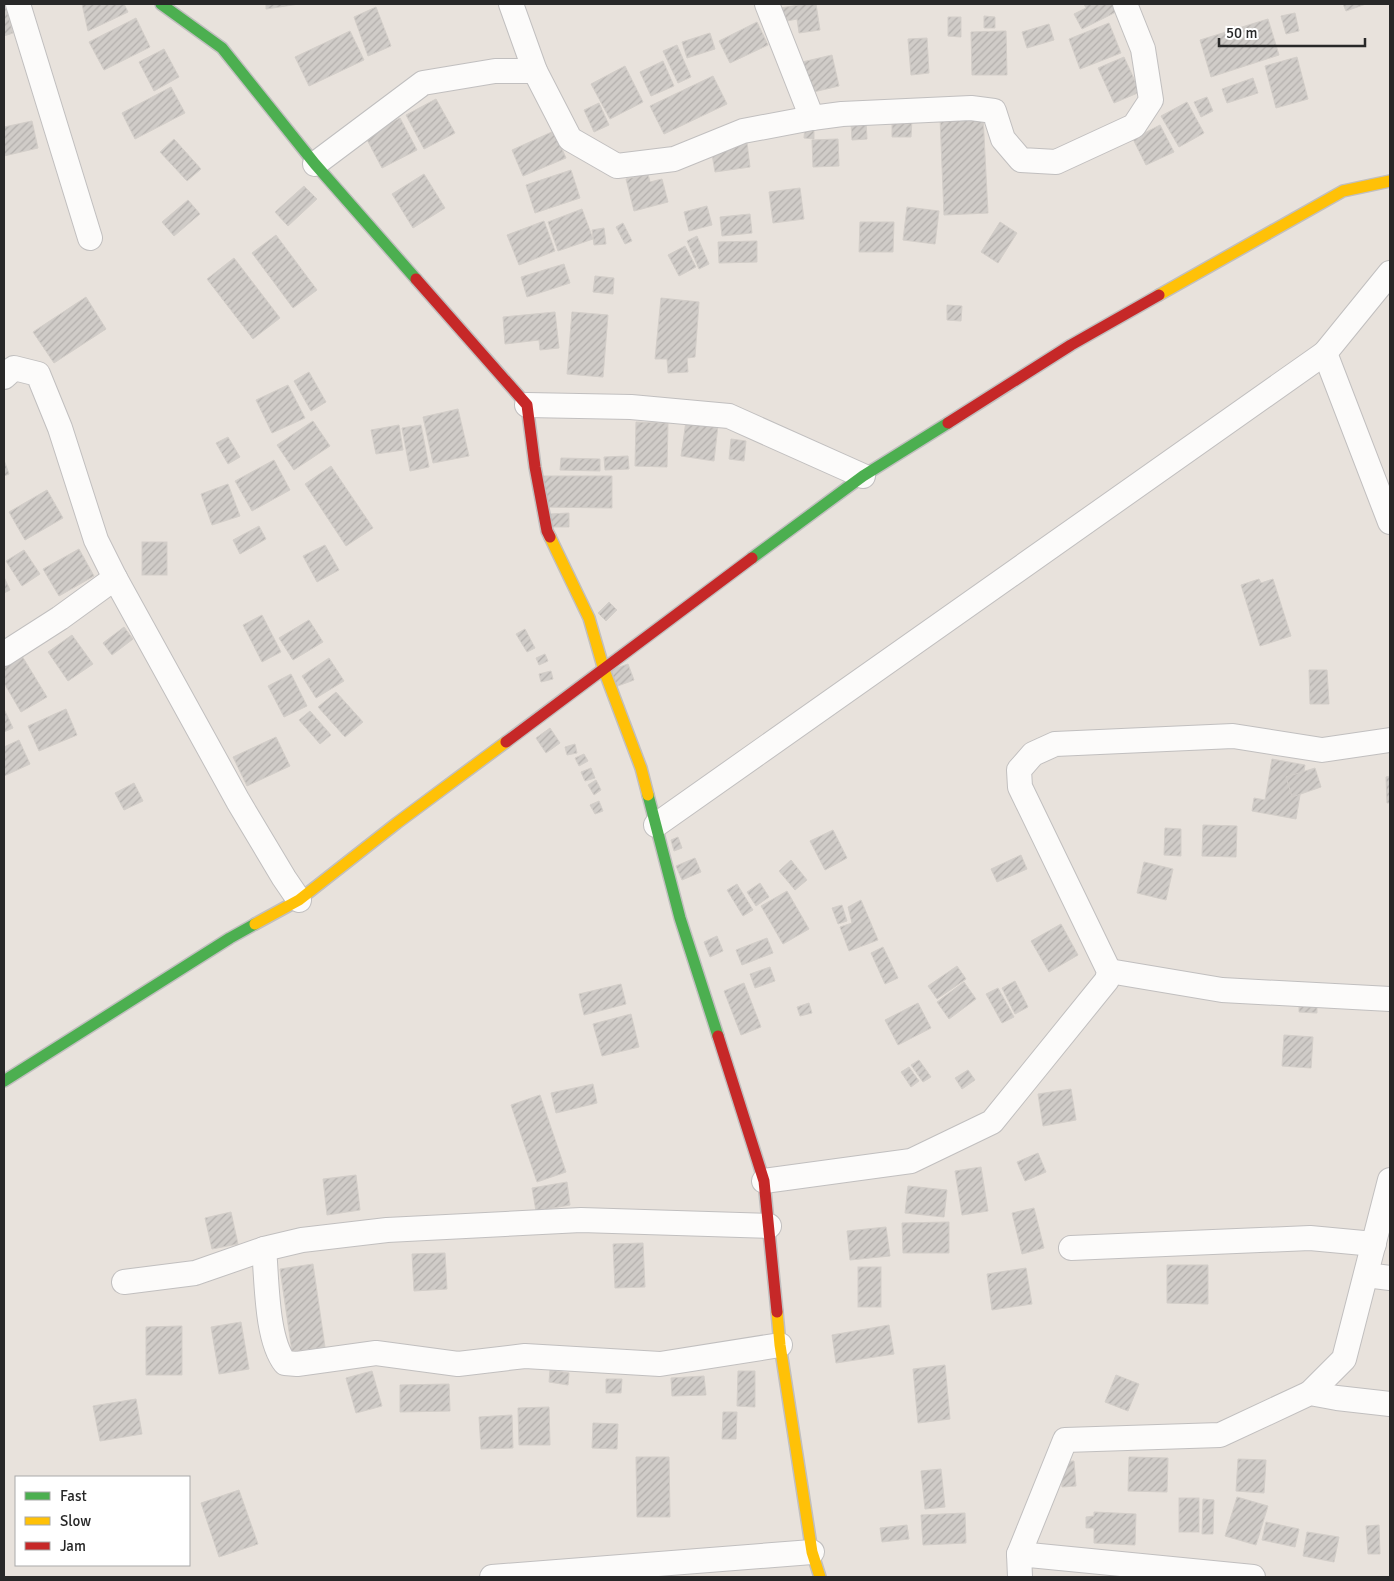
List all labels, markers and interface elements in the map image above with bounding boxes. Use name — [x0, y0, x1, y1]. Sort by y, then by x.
scale bar — [1219, 15, 1365, 47]
text: 50 m — [1226, 24, 1257, 42]
legend — [15, 1476, 190, 1566]
text: Fast — [60, 1487, 87, 1505]
text: Slow — [60, 1512, 91, 1530]
text: Jam — [60, 1537, 86, 1555]

